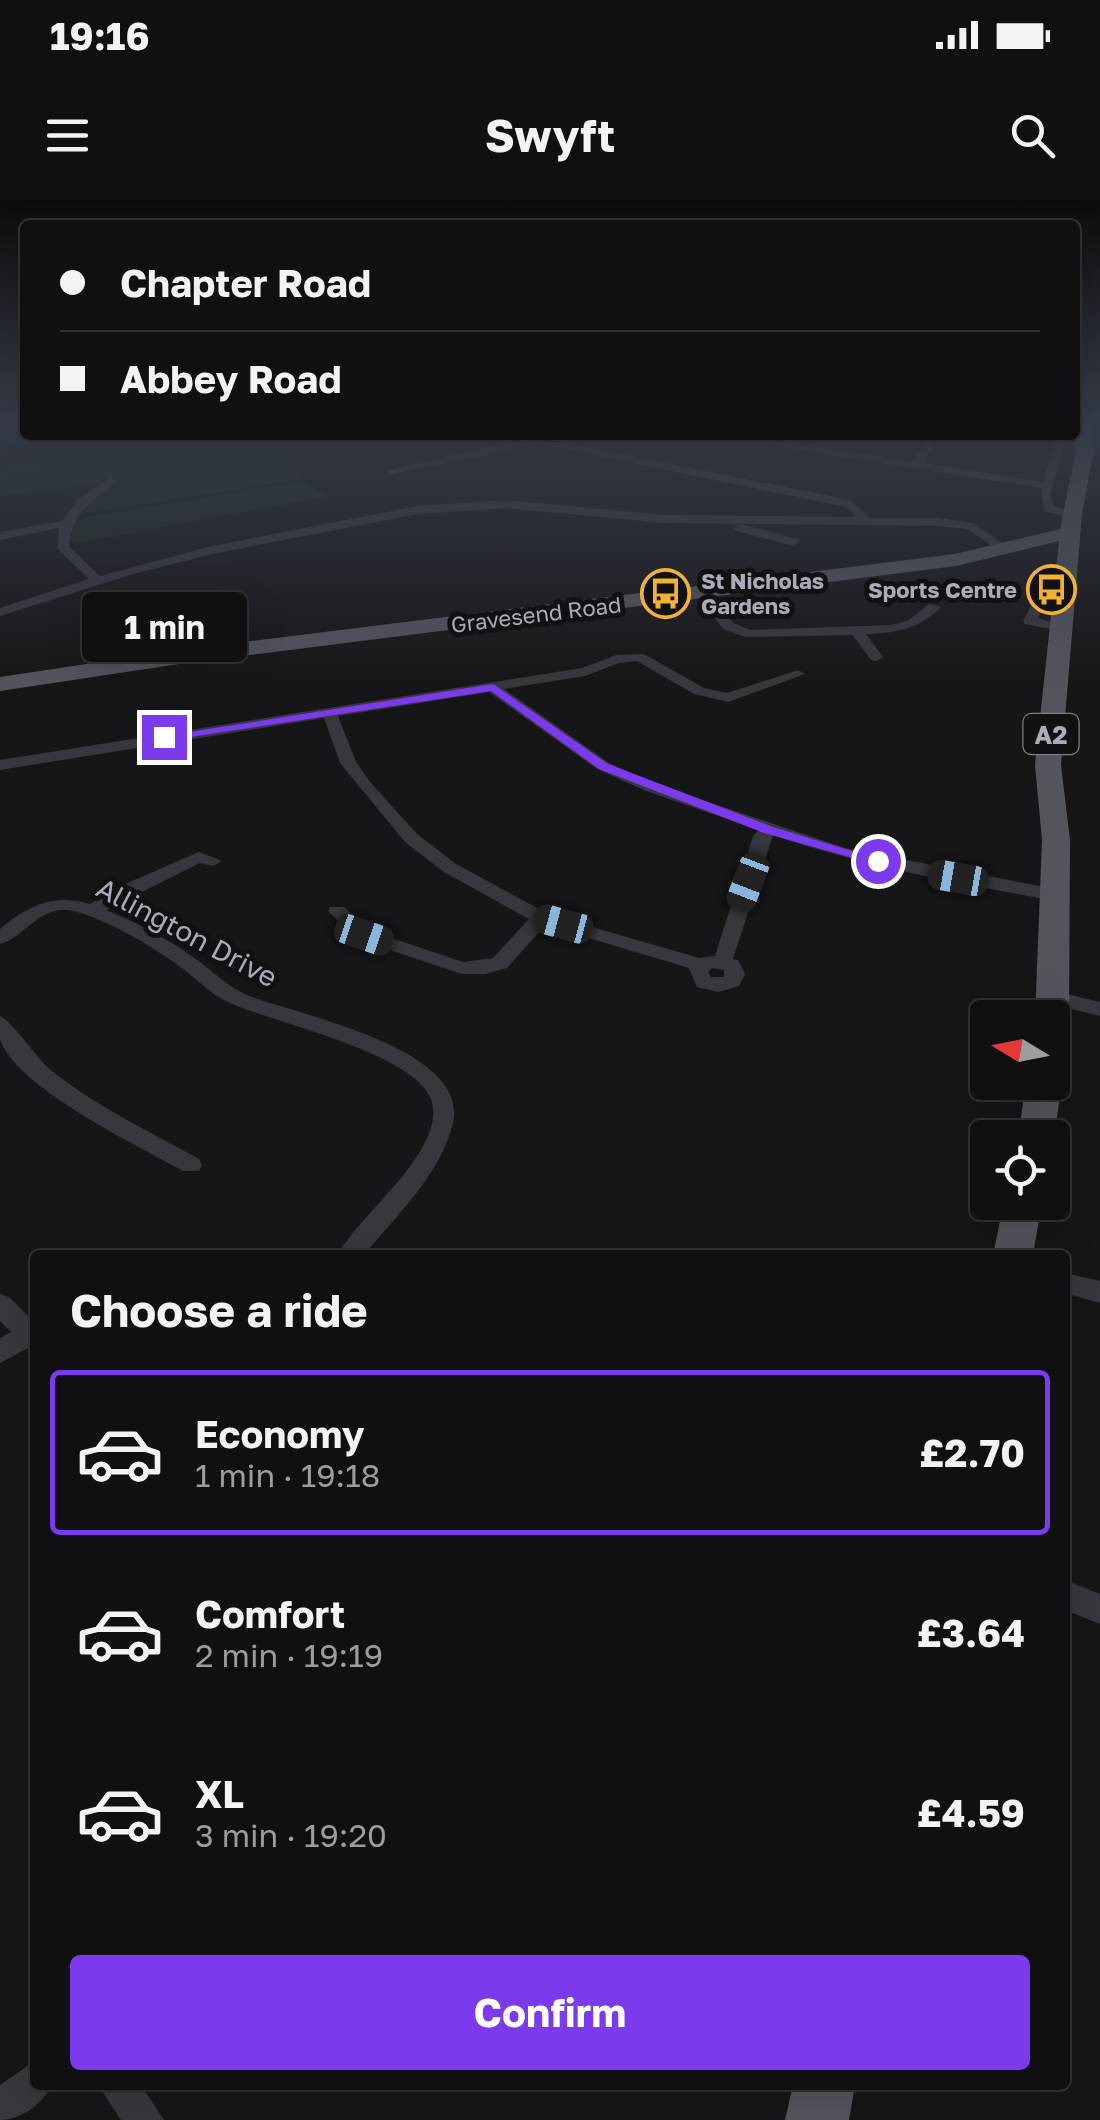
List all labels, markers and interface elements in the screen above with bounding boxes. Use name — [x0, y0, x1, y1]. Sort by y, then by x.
text: 19:16 — [50, 13, 150, 58]
icon: menu — [40, 108, 95, 163]
text: Swyft — [485, 108, 615, 162]
icon: search — [1005, 108, 1060, 163]
text: Chapter Road — [120, 260, 371, 305]
text: Abbey Road — [120, 356, 342, 401]
bus stop icon: Sports Centre — [1026, 563, 1078, 615]
bus stop icon: St Nicholas Gardens — [640, 567, 692, 619]
place label: St Nicholas Gardens — [701, 567, 824, 619]
place label: Sports Centre — [868, 576, 1017, 603]
street label: Gravesend Road — [449, 590, 623, 638]
callout: 1 min — [81, 592, 246, 662]
text: 1 min — [124, 608, 205, 646]
road number: A2 — [1024, 714, 1078, 754]
route end — [142, 715, 187, 760]
route start — [856, 839, 901, 884]
car — [723, 849, 773, 915]
car — [926, 858, 990, 898]
street label: Allington Drive — [91, 871, 283, 993]
car — [530, 902, 596, 946]
car — [331, 911, 397, 959]
north arrow — [970, 1000, 1070, 1100]
map controls — [970, 1000, 1070, 1220]
button: locate — [970, 1120, 1070, 1220]
text: Choose a ride — [70, 1283, 368, 1337]
icon: car — [75, 1408, 165, 1498]
text: Economy — [195, 1411, 364, 1456]
text: £2.70 — [919, 1430, 1025, 1475]
text: 1 min · 19:18 — [195, 1456, 380, 1494]
icon: car — [75, 1588, 165, 1678]
text: Comfort — [195, 1591, 345, 1636]
text: £3.64 — [917, 1610, 1025, 1655]
text: 2 min · 19:19 — [195, 1636, 383, 1674]
icon: car — [75, 1768, 165, 1858]
text: XL — [195, 1771, 244, 1816]
text: £4.59 — [917, 1790, 1025, 1835]
text: 3 min · 19:20 — [195, 1816, 387, 1854]
button: Confirm — [70, 1955, 1030, 2070]

